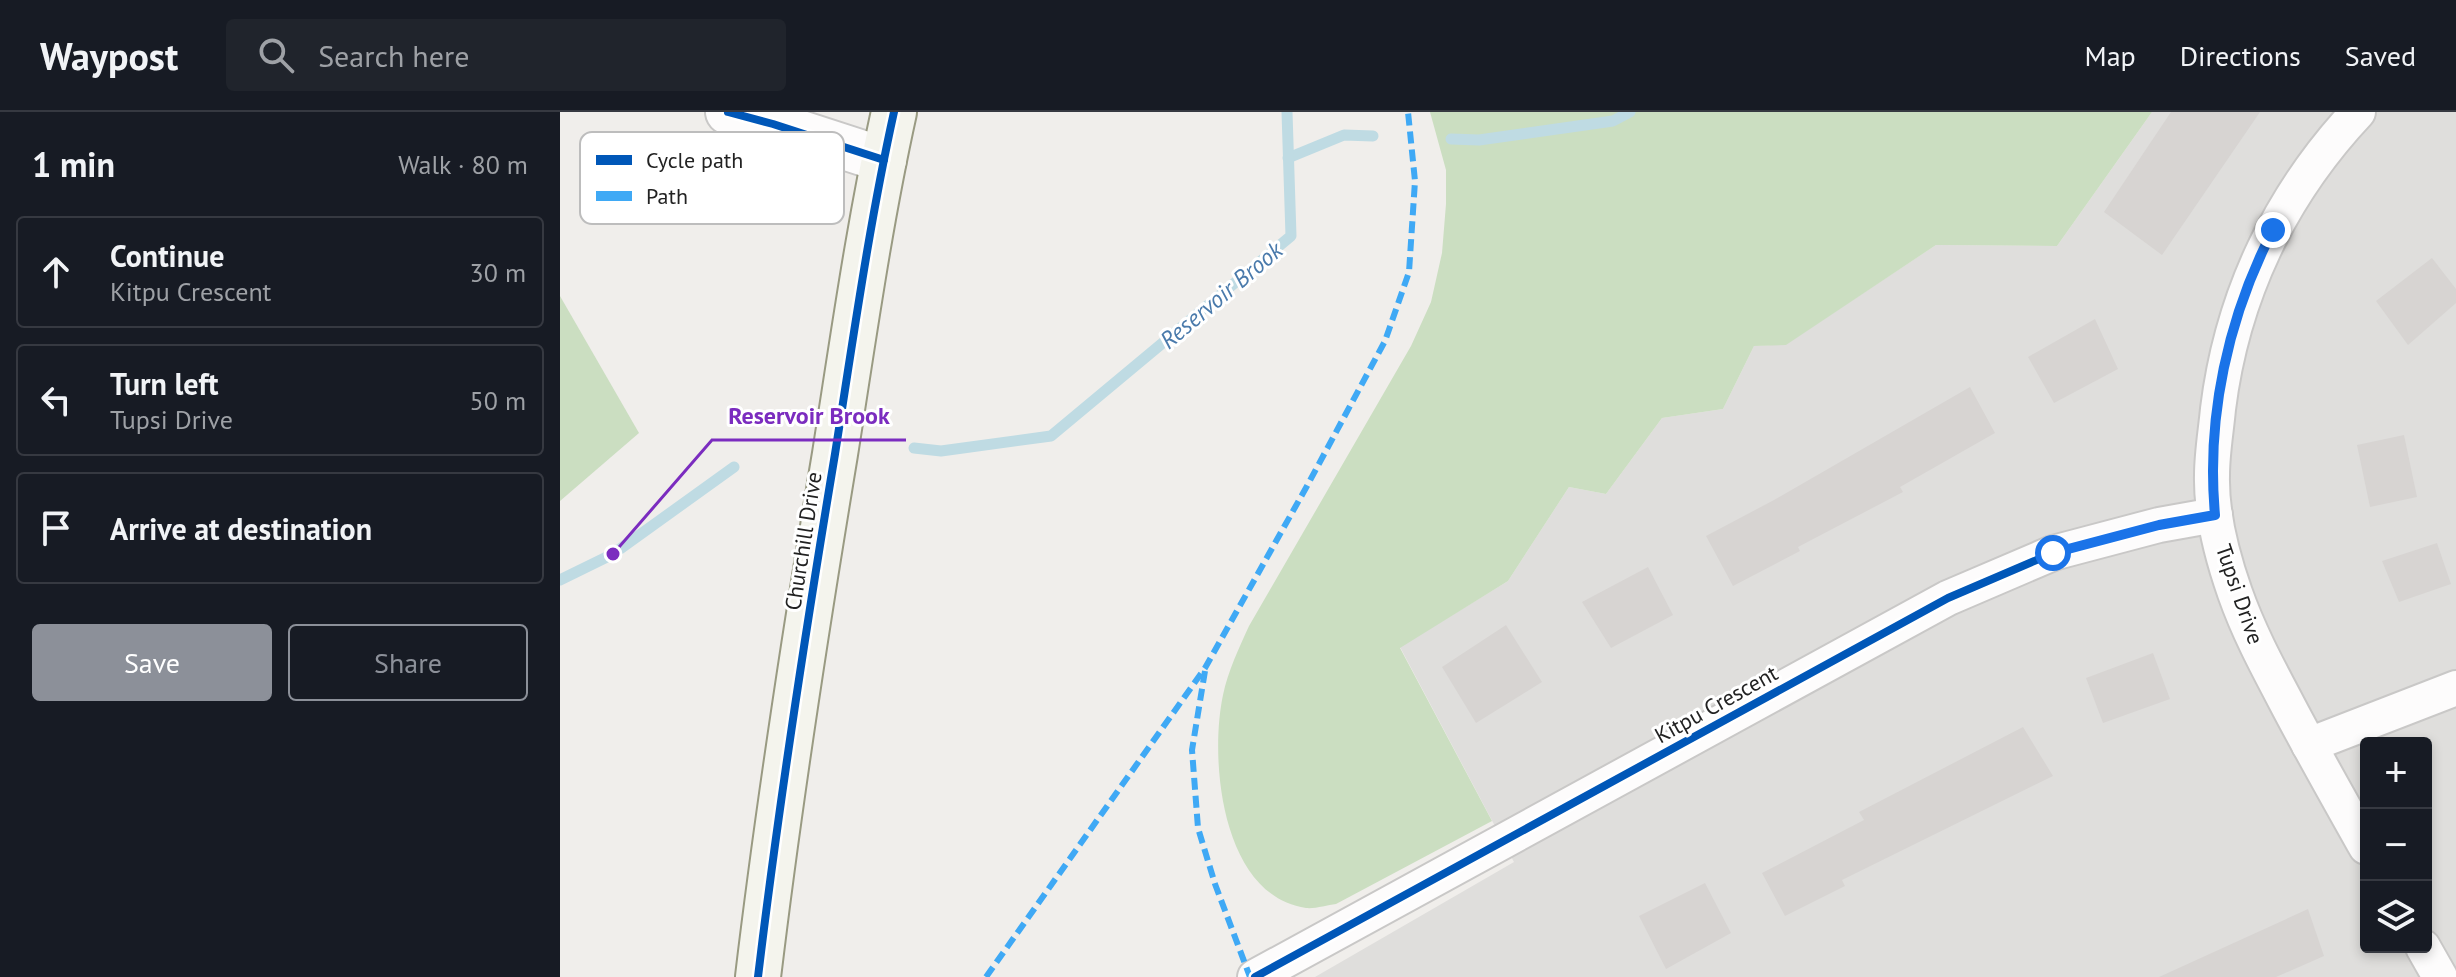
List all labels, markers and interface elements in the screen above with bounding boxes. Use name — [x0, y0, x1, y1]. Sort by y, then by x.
search box — [226, 19, 786, 91]
text: Waypost — [40, 31, 178, 80]
icon: search — [254, 33, 298, 77]
text: Search here — [318, 36, 469, 75]
text: Map — [2085, 37, 2136, 74]
text: Directions — [2180, 37, 2301, 74]
text: Saved — [2345, 37, 2416, 74]
legend — [580, 132, 844, 224]
text: 1 min — [32, 142, 115, 186]
text: Cycle path — [646, 146, 743, 174]
text: Walk · 80 m — [398, 148, 528, 181]
text: Path — [646, 182, 688, 210]
route end — [2255, 212, 2291, 248]
water label: Reservoir Brook — [1153, 234, 1290, 355]
text: Continue — [110, 236, 224, 275]
icon: ahead — [34, 250, 78, 294]
text: 30 m — [470, 256, 526, 289]
text: Kitpu Crescent — [110, 275, 271, 308]
text: Turn left — [110, 364, 218, 403]
icon: left — [34, 378, 78, 422]
text: 50 m — [470, 384, 526, 417]
callout: Reservoir Brook — [712, 392, 906, 440]
text: Reservoir Brook — [728, 400, 890, 431]
text: Tupsi Drive — [110, 403, 233, 436]
street label: Churchill Drive — [778, 470, 828, 612]
icon: arrive — [34, 506, 78, 550]
text: Arrive at destination — [110, 509, 372, 548]
route start — [2035, 535, 2071, 571]
street label: Tupsi Drive — [2210, 540, 2270, 648]
button: Save — [32, 624, 272, 701]
button: Share — [288, 624, 528, 701]
street label: Kitpu Crescent — [1649, 658, 1783, 749]
map controls — [2360, 737, 2432, 953]
button: + — [2360, 737, 2432, 809]
button: − — [2360, 809, 2432, 881]
button: layers — [2360, 881, 2432, 953]

